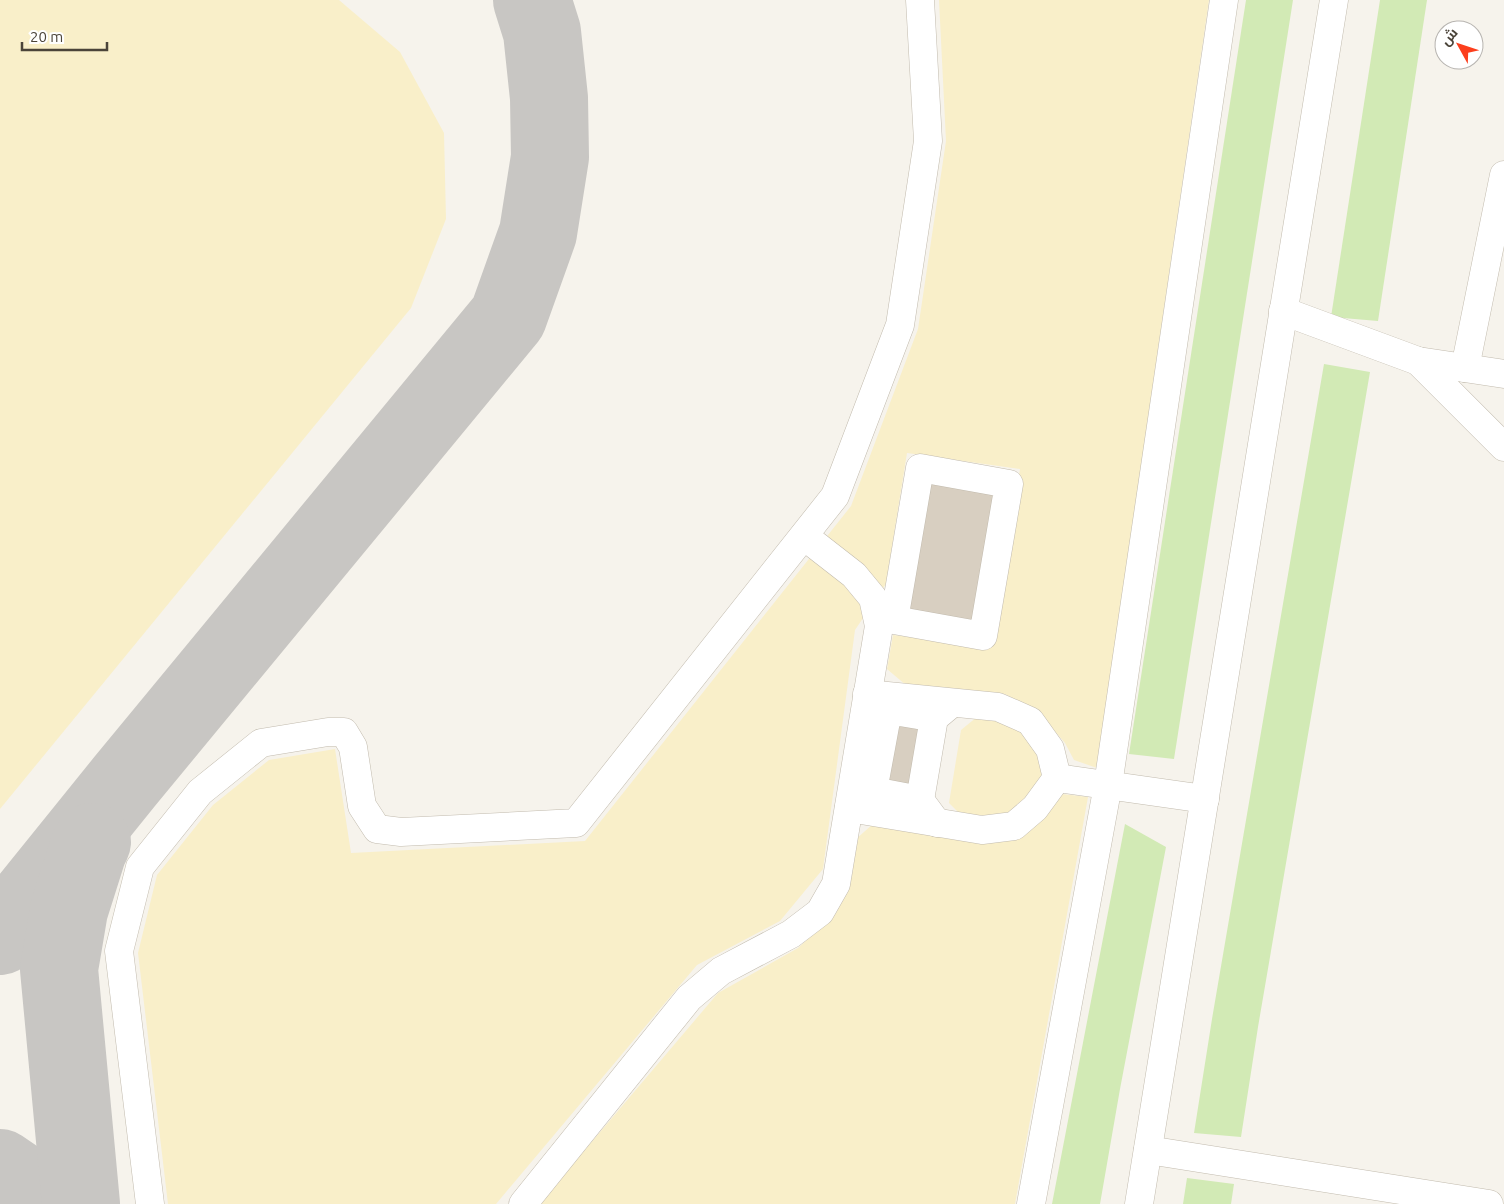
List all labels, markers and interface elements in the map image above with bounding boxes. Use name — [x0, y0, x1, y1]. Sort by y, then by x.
scale bar — [22, 20, 108, 52]
north arrow — [1434, 20, 1484, 70]
text: ش — [1437, 25, 1462, 49]
text: 20 m — [30, 28, 63, 45]

